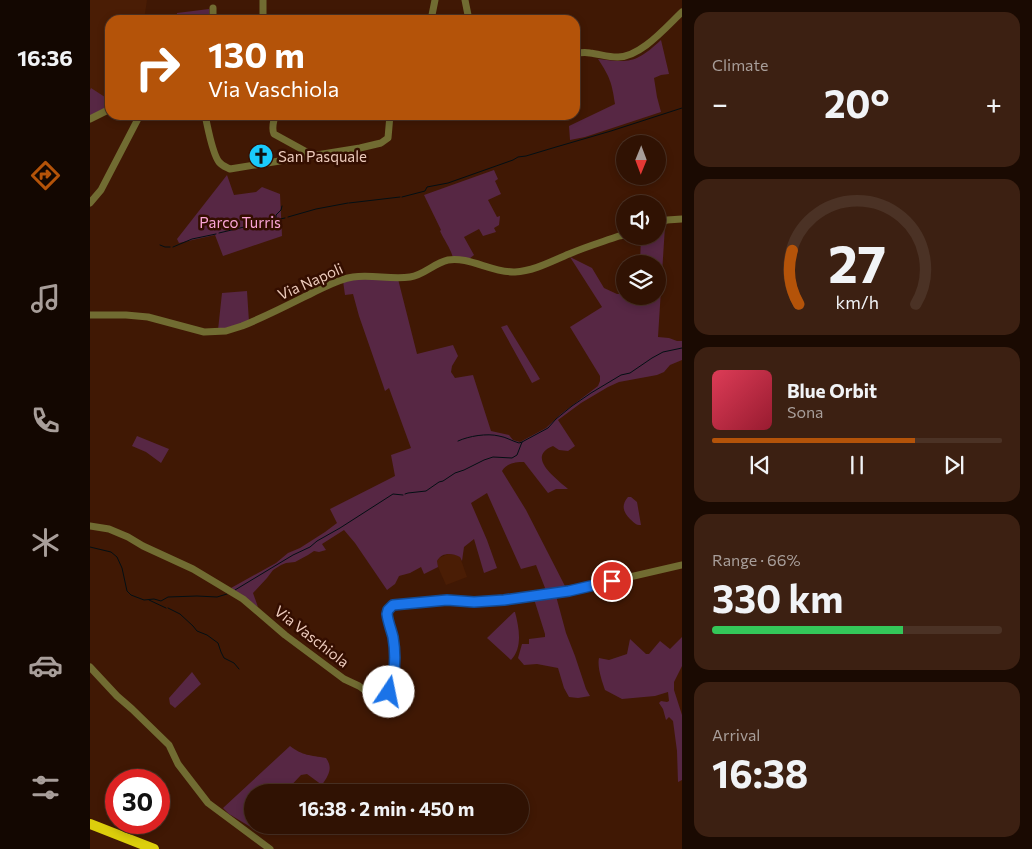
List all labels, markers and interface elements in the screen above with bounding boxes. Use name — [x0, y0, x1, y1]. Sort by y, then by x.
text: 130 m — [208, 32, 305, 75]
icon: right — [125, 35, 190, 100]
text: 16:36 — [17, 44, 73, 71]
text: Climate — [712, 55, 768, 74]
text: Via Vaschiola — [208, 75, 339, 102]
text: 20° — [824, 79, 890, 126]
text: − — [712, 86, 728, 120]
text: + — [986, 86, 1002, 120]
north arrow — [616, 135, 666, 185]
map controls — [616, 135, 666, 305]
church icon: San Pasquale — [248, 143, 274, 169]
place label: San Pasquale — [278, 147, 367, 165]
icon: directions — [28, 158, 63, 193]
button: sound — [616, 195, 666, 245]
park label: Parco Turris — [199, 213, 281, 231]
text: 27 — [828, 230, 886, 294]
button: layers — [616, 255, 666, 305]
street label: Via Napoli — [275, 259, 345, 303]
icon: music — [28, 281, 63, 316]
text: km/h — [835, 291, 879, 313]
text: Blue Orbit — [787, 379, 877, 402]
text: Sona — [787, 402, 823, 421]
icon: phone — [28, 403, 63, 438]
icon: previous — [746, 451, 774, 479]
icon: pause — [843, 451, 871, 479]
icon: next — [940, 451, 968, 479]
icon: climate — [28, 525, 63, 560]
text: Range · 66% — [712, 550, 801, 569]
pin — [591, 560, 633, 602]
icon: arrive — [598, 567, 626, 595]
text: 330 km — [712, 574, 844, 621]
street label: Via Vaschiola — [271, 601, 353, 671]
icon: car — [28, 648, 63, 683]
position arrow — [362, 665, 414, 717]
text: Arrival — [712, 725, 760, 744]
text: 16:38 — [712, 749, 808, 796]
speed limit sign: 30 — [105, 769, 170, 834]
icon: filters — [28, 770, 63, 805]
text: 16:38 · 2 min · 450 m — [299, 797, 474, 820]

